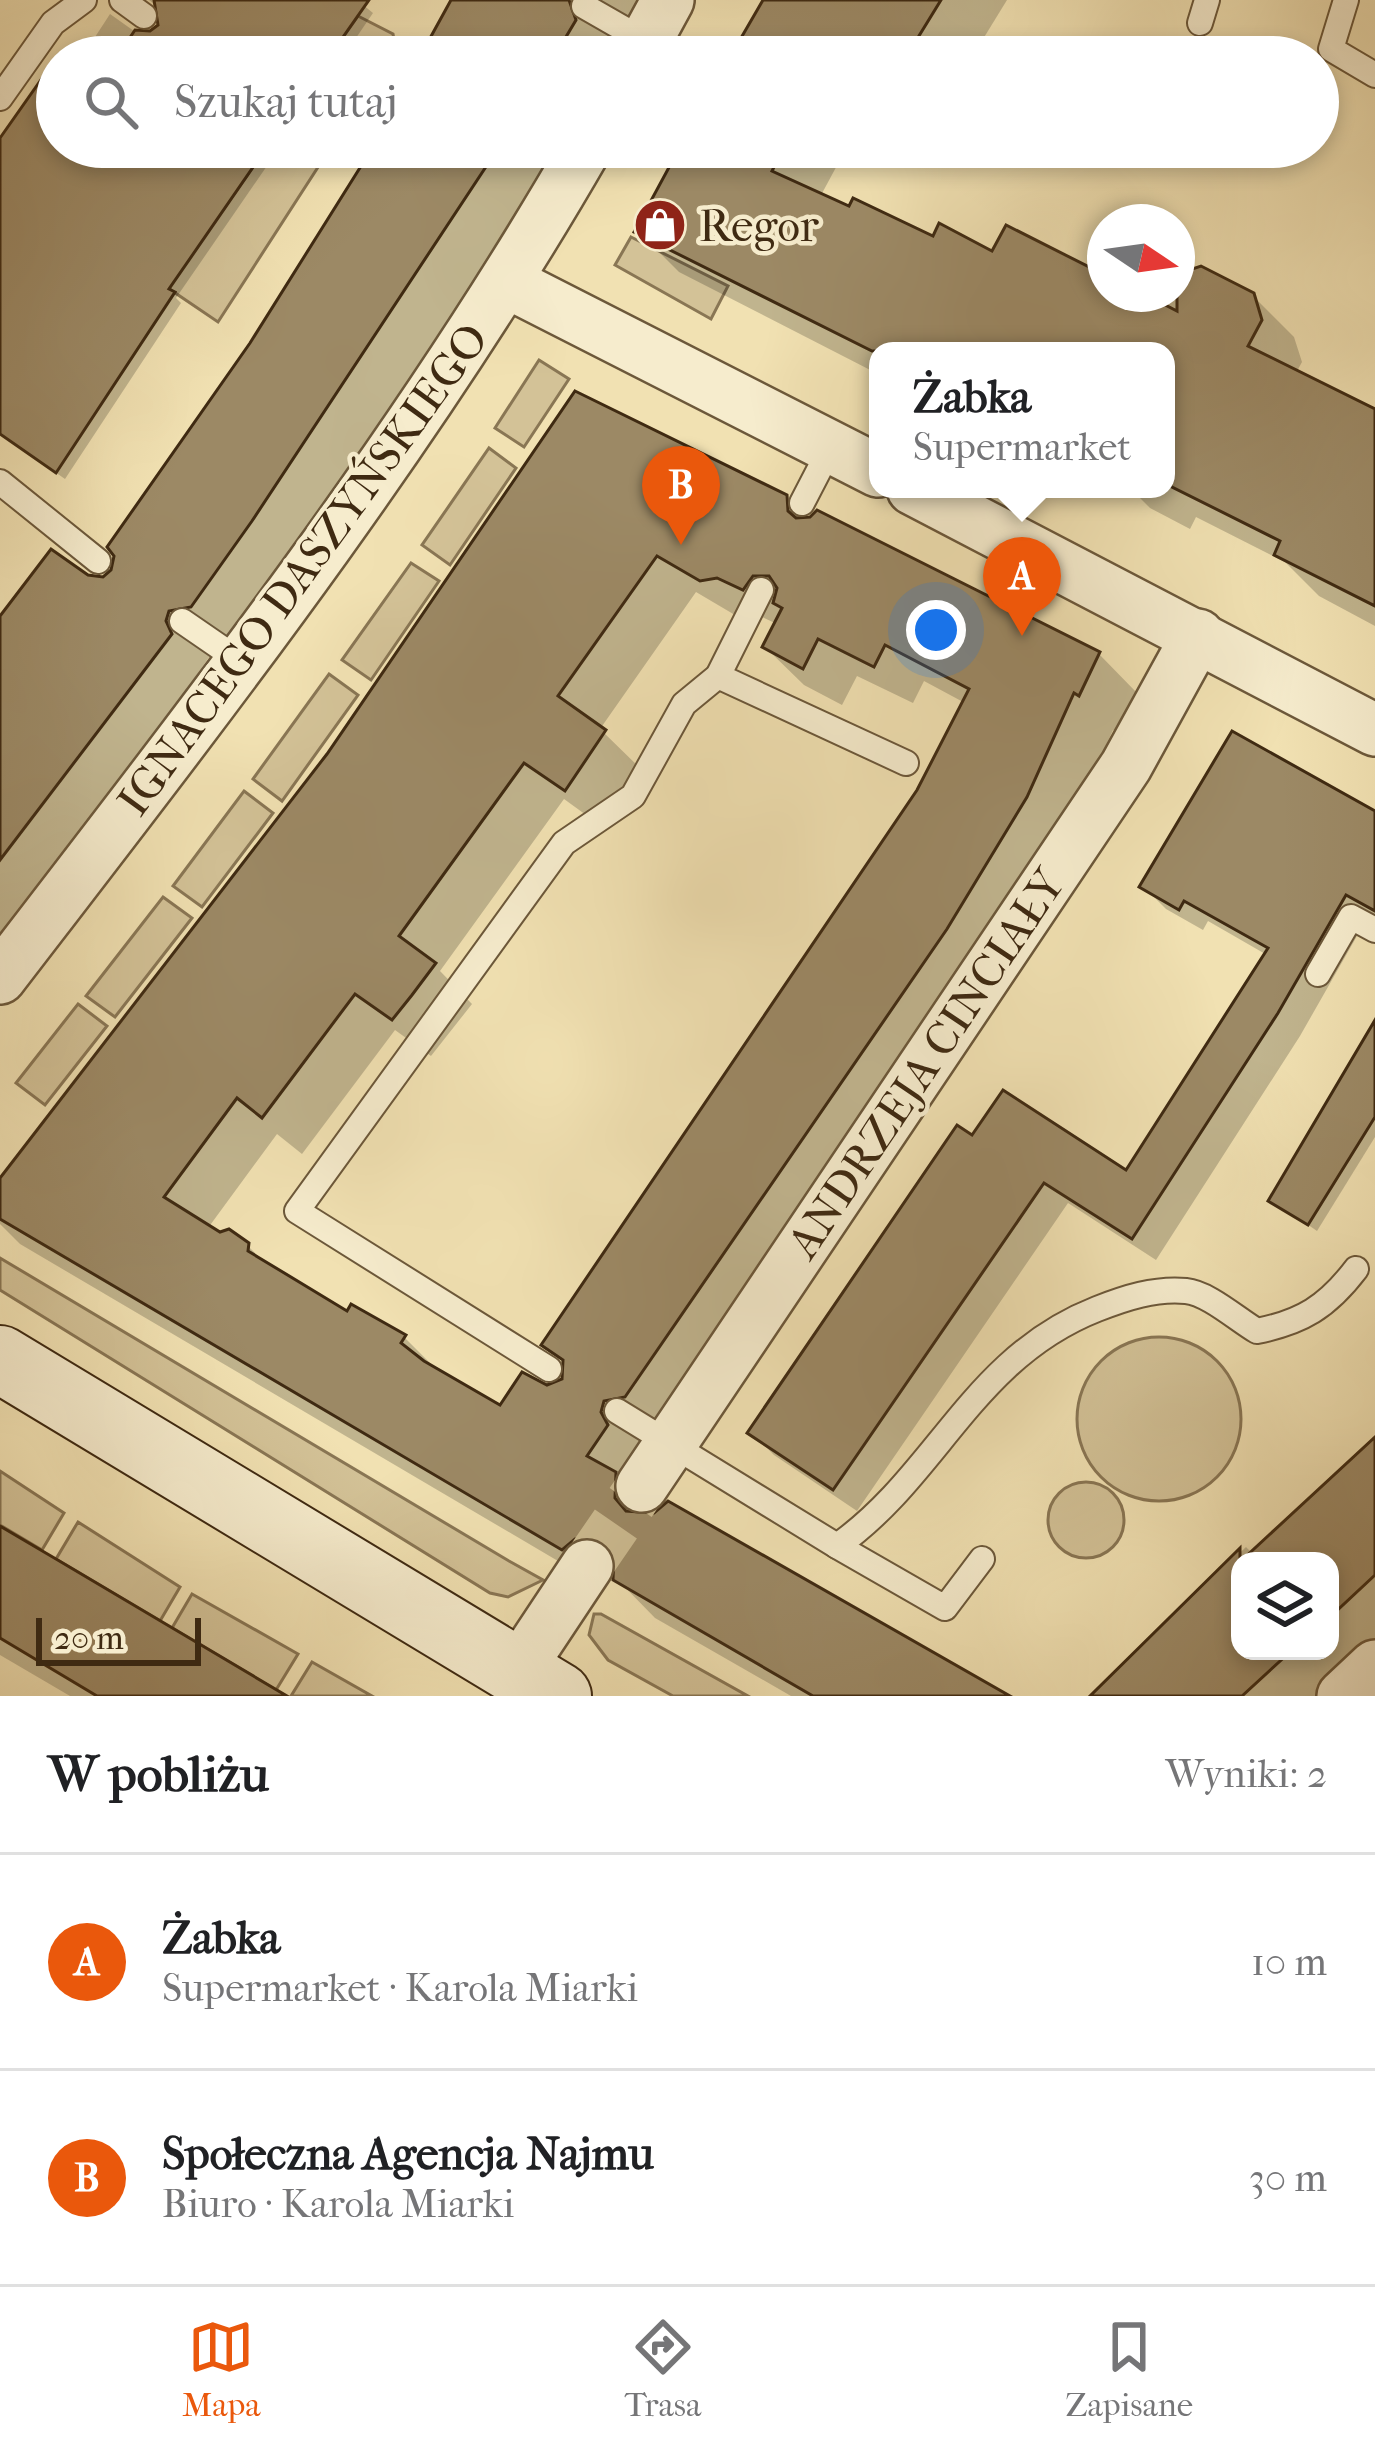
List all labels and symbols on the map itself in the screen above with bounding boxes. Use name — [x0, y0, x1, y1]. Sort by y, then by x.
shop icon: Regor — [632, 197, 688, 253]
place label: Regor — [699, 200, 820, 253]
north arrow — [1087, 204, 1195, 312]
street label: IGNACEGO DASZYŃSKIEGO — [106, 313, 500, 826]
pin: B — [642, 446, 720, 545]
pin: A — [983, 537, 1061, 636]
your location — [906, 600, 966, 660]
street label: ANDRZEJA CINCIAŁY — [775, 858, 1077, 1270]
scale bar — [36, 1612, 201, 1665]

